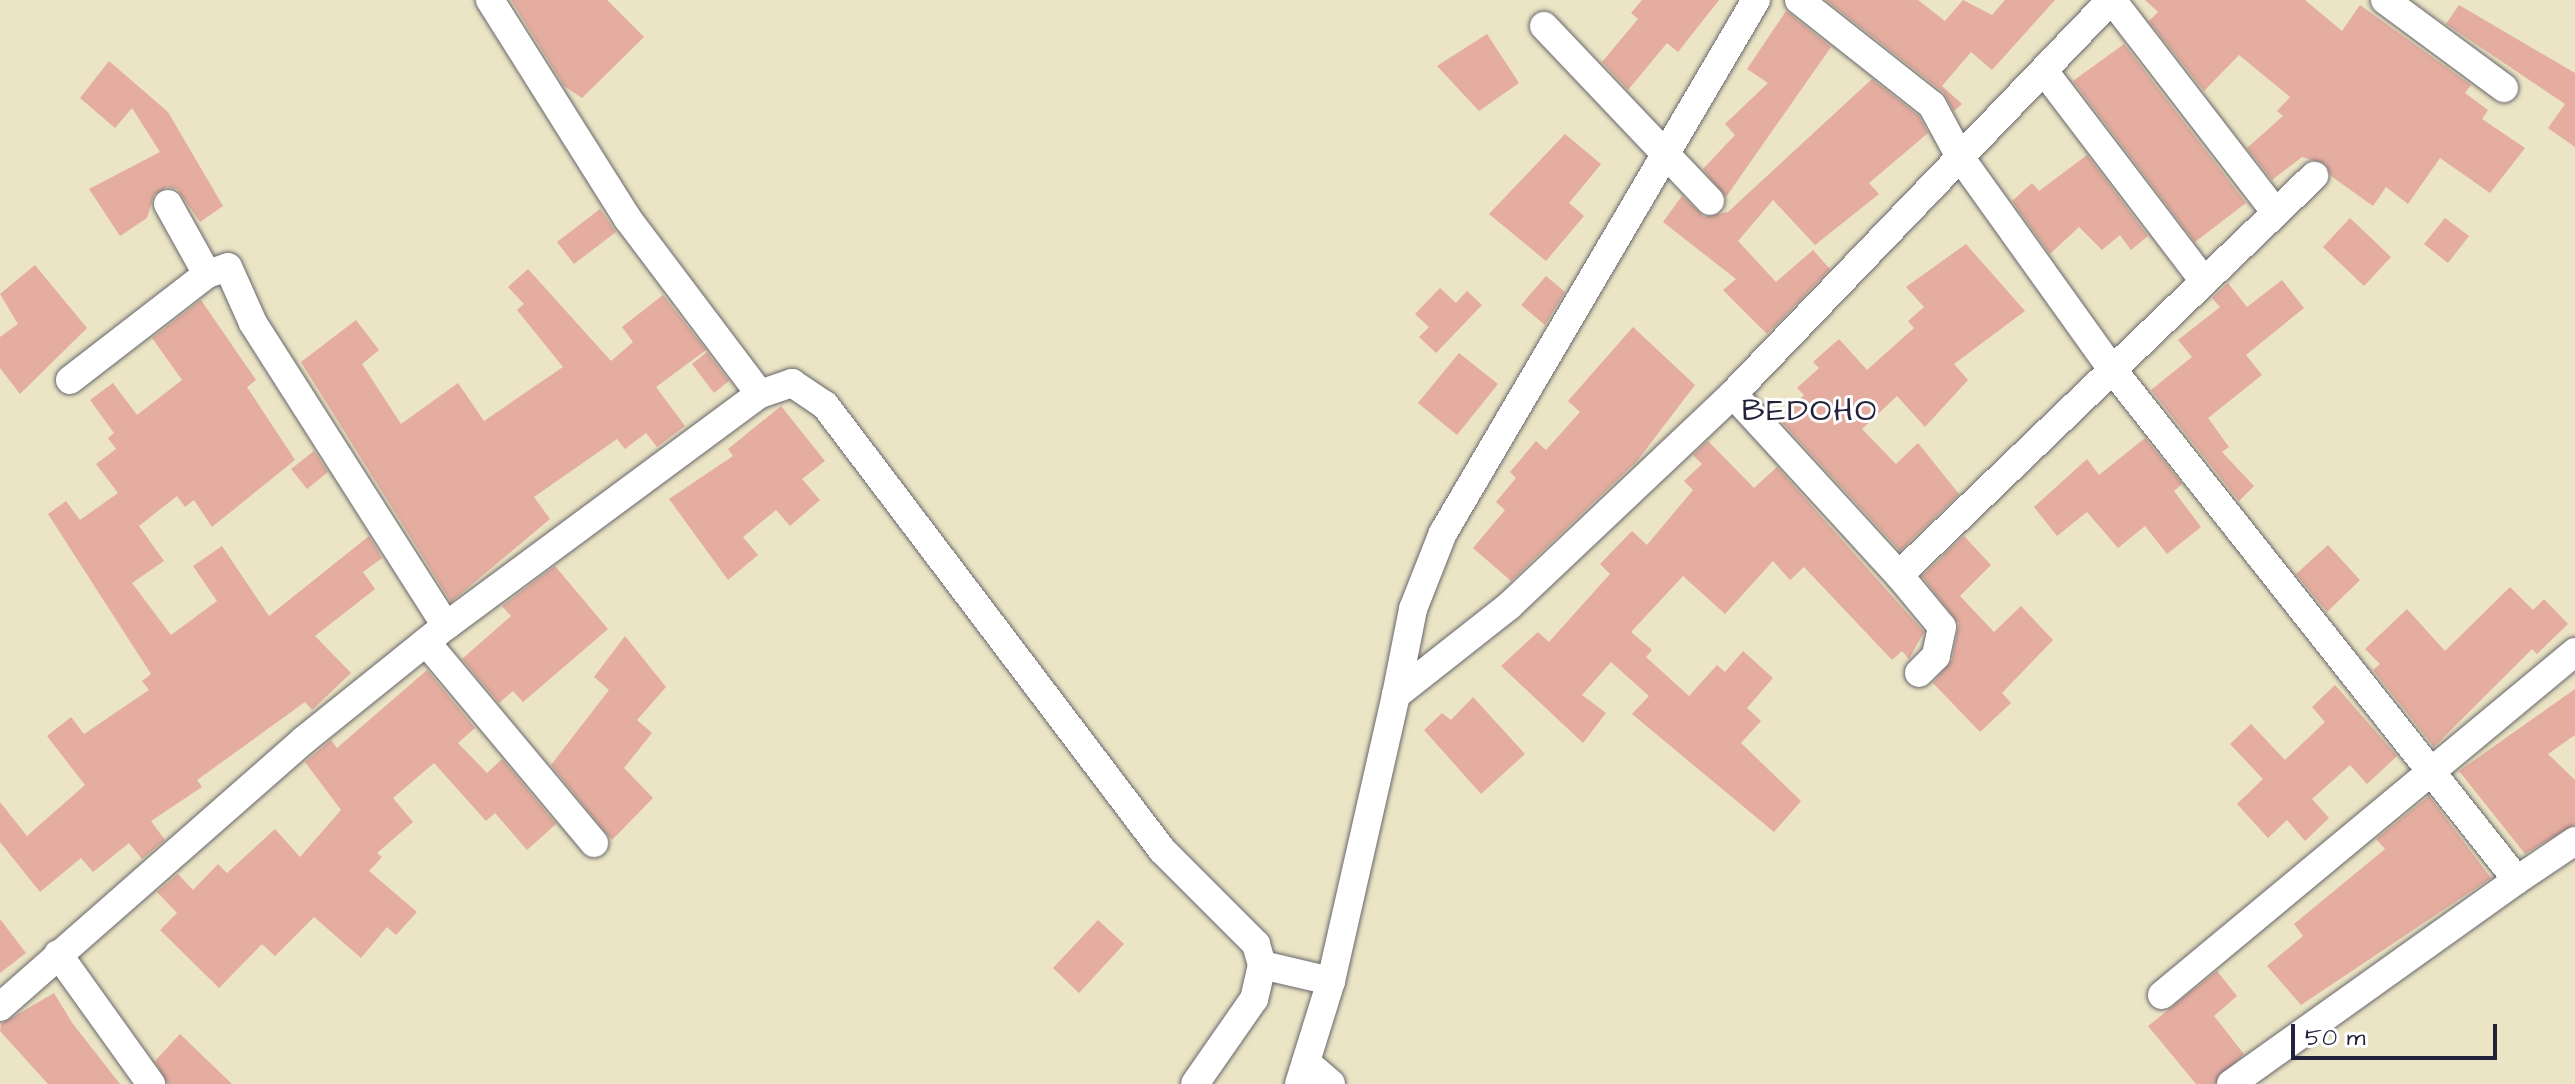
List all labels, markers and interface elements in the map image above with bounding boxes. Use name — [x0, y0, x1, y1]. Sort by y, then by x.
district label: BEDOHO — [1742, 392, 1878, 430]
scale bar — [2295, 1008, 2501, 1058]
text: 50 m — [2305, 1021, 2365, 1055]

